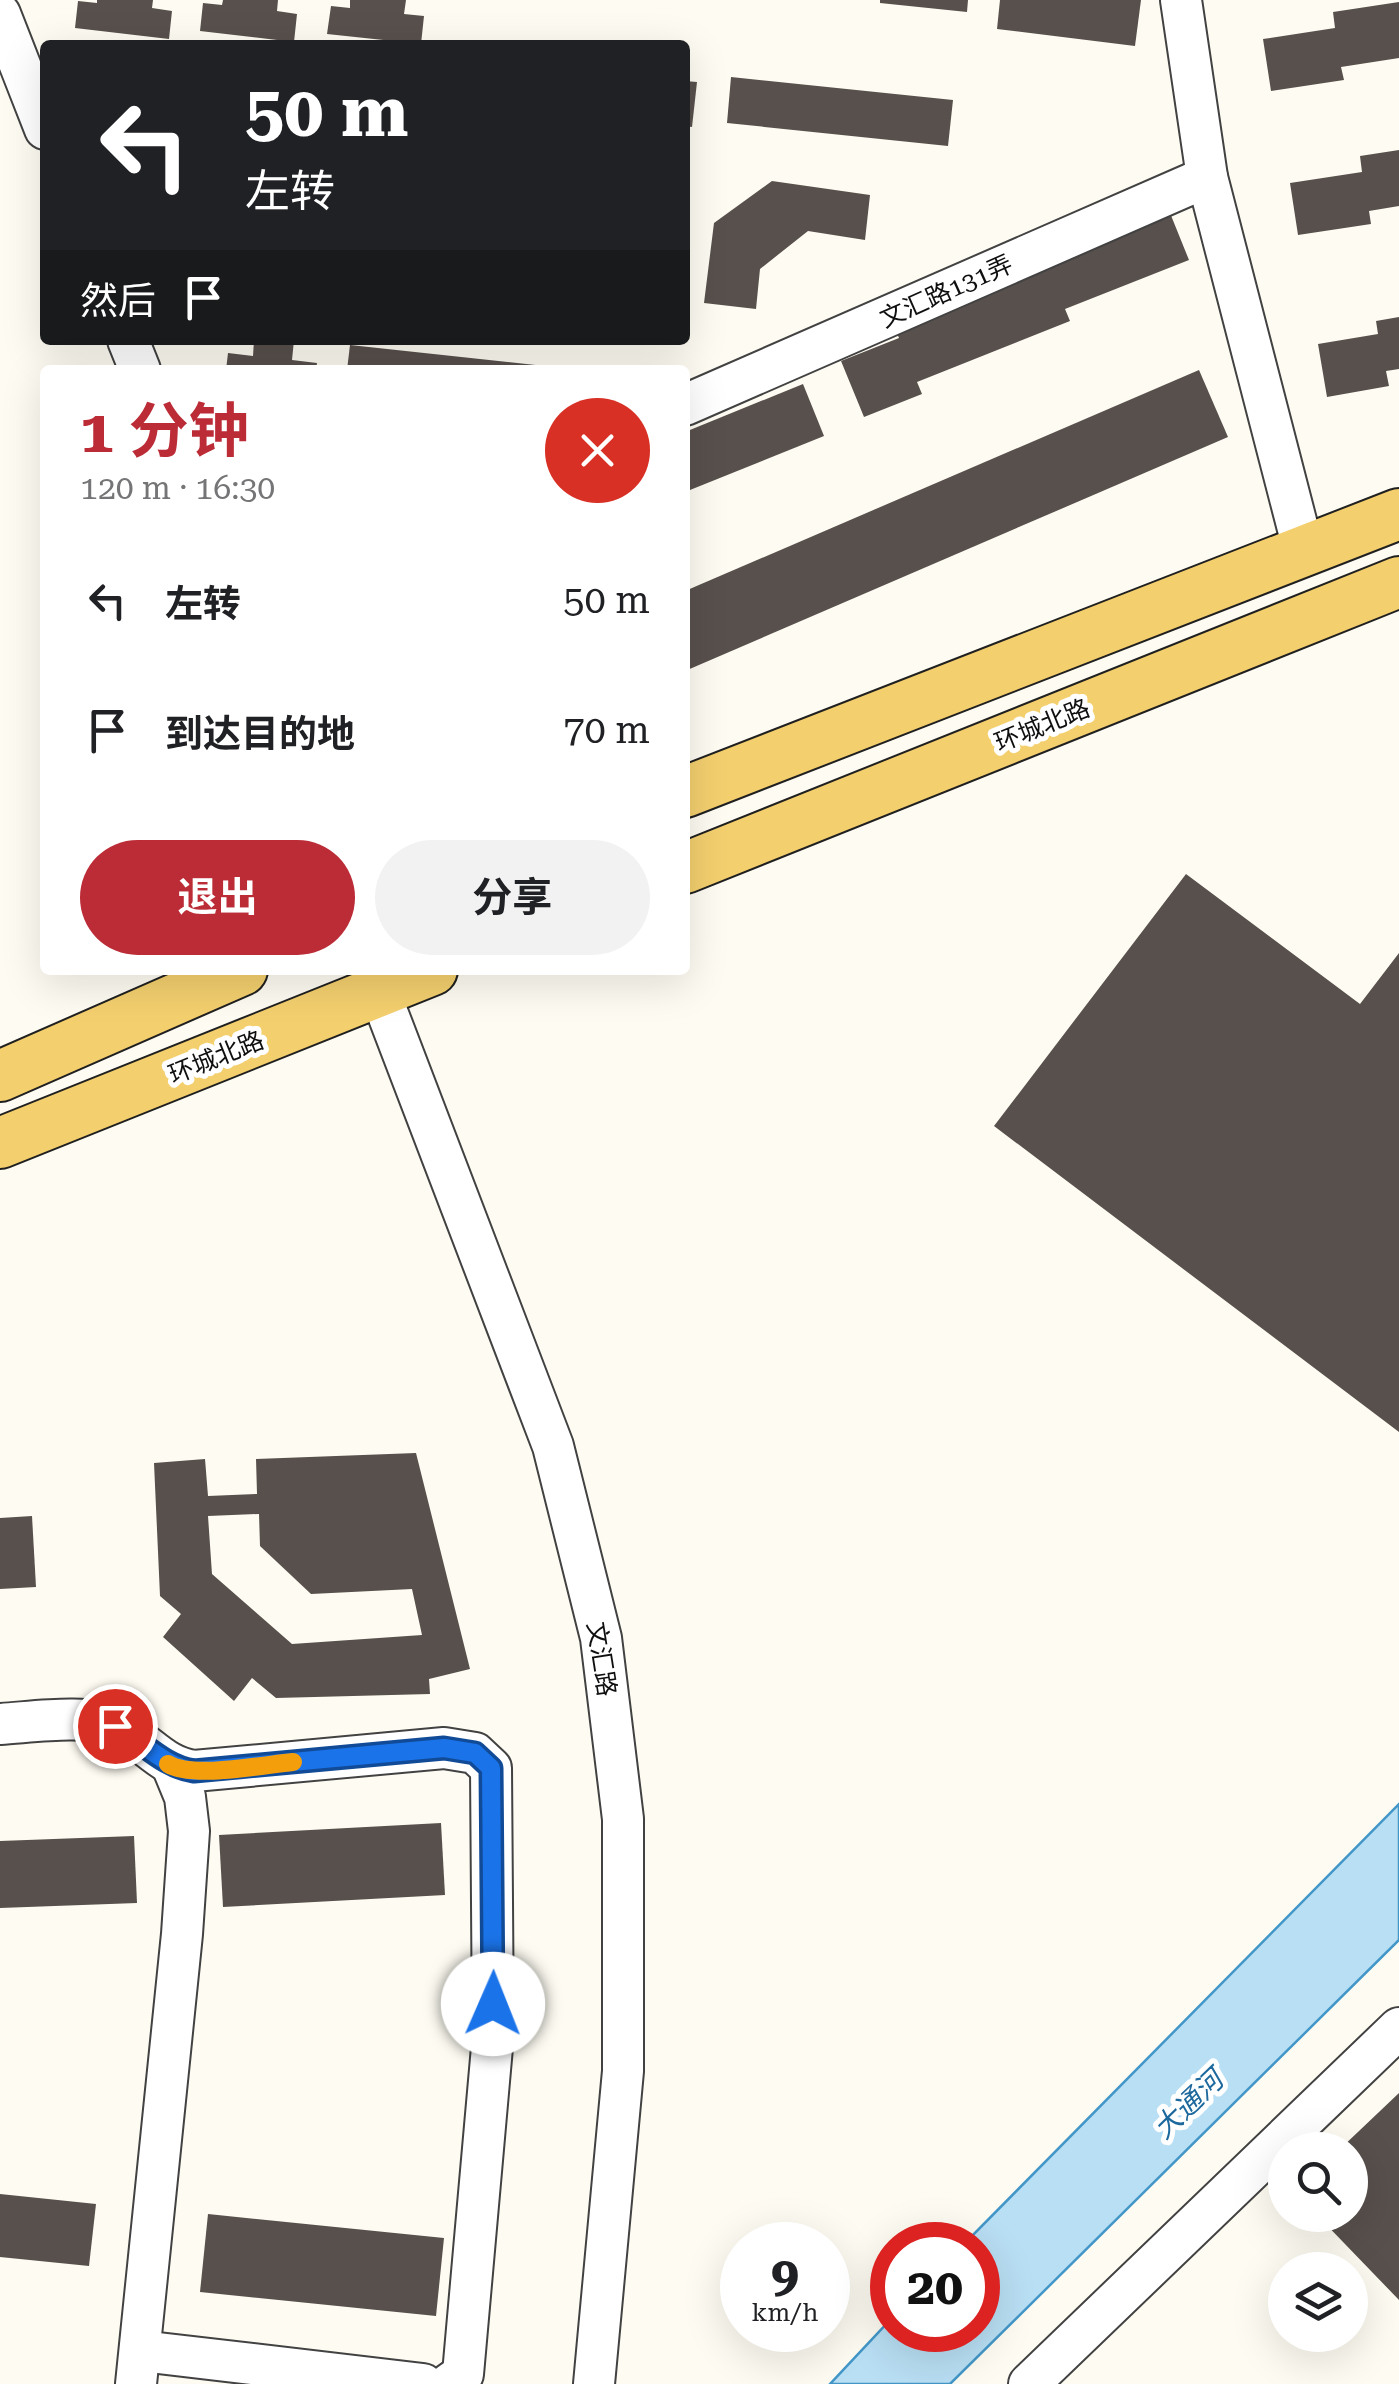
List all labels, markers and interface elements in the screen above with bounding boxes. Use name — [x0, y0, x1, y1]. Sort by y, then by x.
text: 50 m — [245, 71, 409, 153]
icon: left — [80, 80, 210, 210]
text: 左转 — [245, 165, 335, 218]
street label: 文汇路131弄 — [875, 249, 1017, 334]
icon: arrive — [176, 270, 231, 325]
text: 然后 — [80, 279, 156, 323]
text: 1 分钟 — [80, 396, 249, 467]
button: close — [545, 398, 650, 503]
text: 120 m · 16:30 — [80, 469, 275, 507]
icon: left — [80, 573, 135, 628]
text: 50 m — [563, 578, 650, 622]
text: 左转 — [165, 582, 241, 626]
street label: 环城北路 — [990, 693, 1094, 758]
icon: arrive — [80, 703, 135, 758]
text: 70 m — [563, 708, 650, 752]
text: 到达目的地 — [165, 712, 355, 756]
button: 退出 — [80, 840, 355, 955]
button: 分享 — [375, 840, 650, 955]
street label: 环城北路 — [164, 1025, 268, 1090]
street label: 文汇路 — [581, 1620, 622, 1698]
pin — [73, 1684, 158, 1769]
icon: arrive — [88, 1699, 143, 1754]
position arrow — [441, 1952, 545, 2056]
water label: 大通河 — [1147, 2060, 1234, 2145]
map controls — [1268, 2132, 1368, 2352]
button: search — [1268, 2132, 1368, 2232]
speed limit sign: 20 — [870, 2222, 1000, 2352]
text: 9 — [771, 2246, 799, 2304]
button: layers — [1268, 2252, 1368, 2352]
text: km/h — [752, 2298, 818, 2327]

